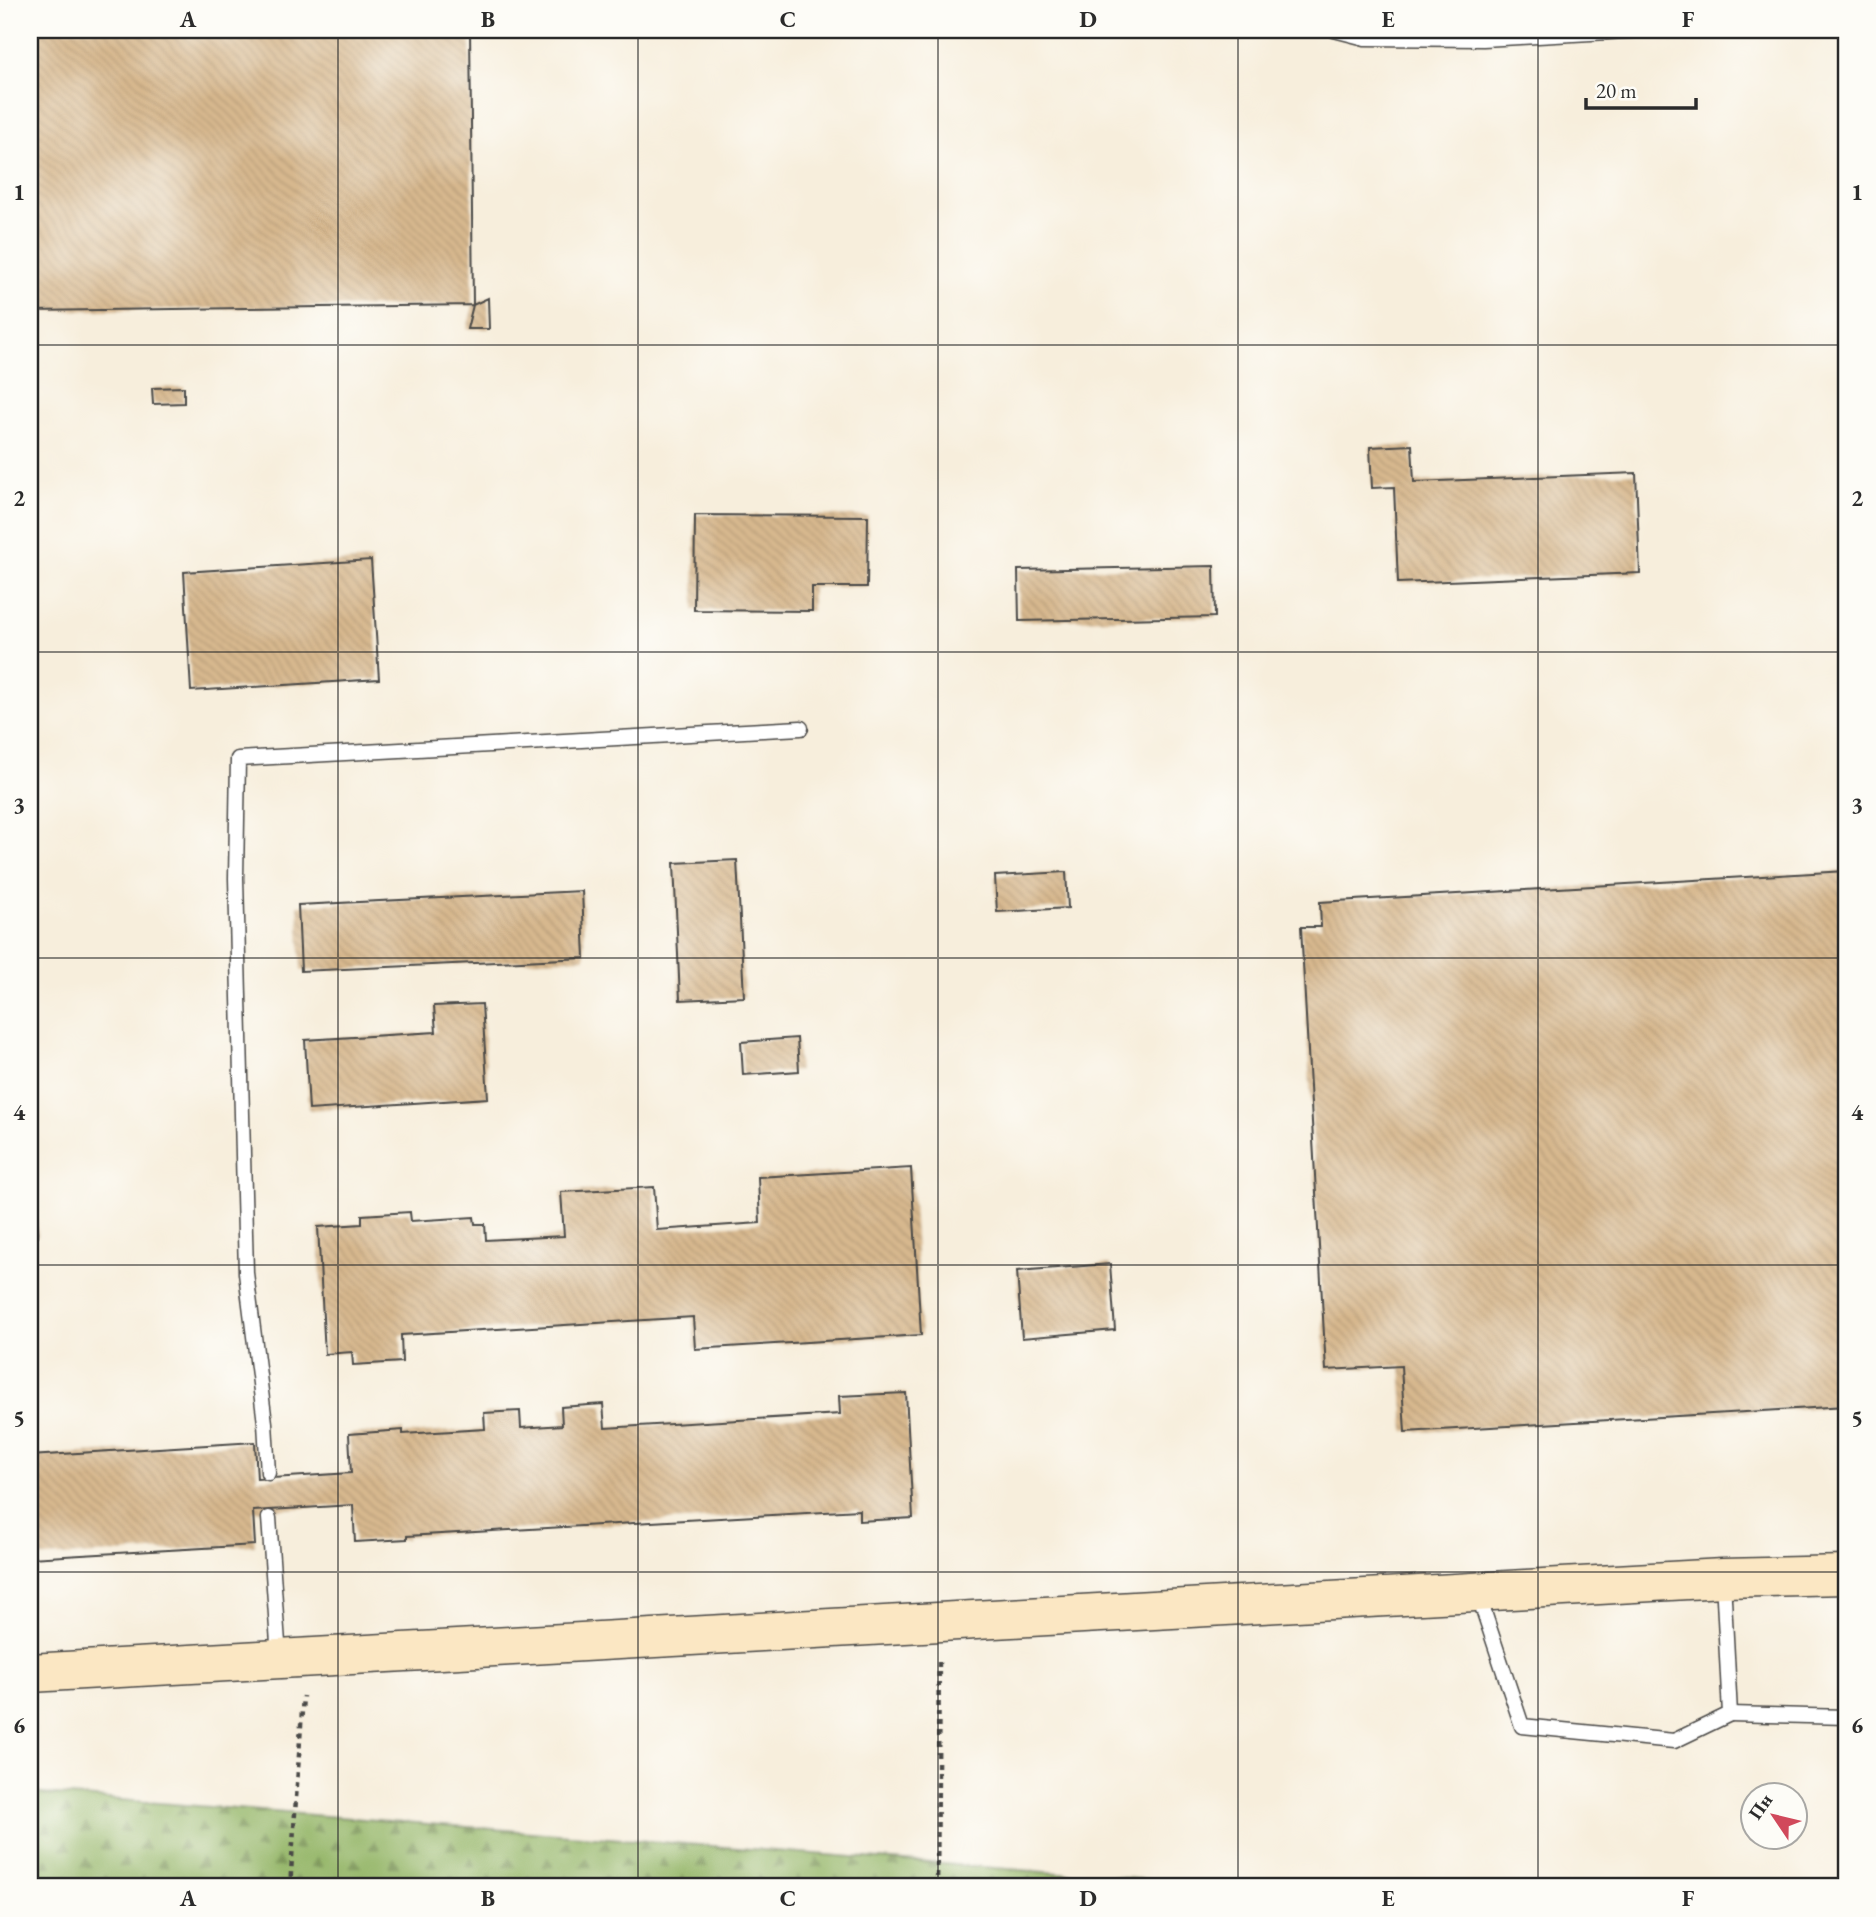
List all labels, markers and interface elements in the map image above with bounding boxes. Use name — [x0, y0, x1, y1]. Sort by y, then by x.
text: A — [179, 4, 197, 34]
text: B — [481, 4, 495, 34]
text: C — [780, 4, 796, 34]
text: D — [1079, 4, 1097, 34]
text: E — [1381, 4, 1395, 34]
text: F — [1682, 4, 1695, 34]
scale bar — [1586, 66, 1696, 110]
text: 20 m — [1596, 77, 1637, 104]
text: 1 — [13, 177, 25, 207]
text: 1 — [1851, 177, 1863, 207]
text: 2 — [13, 483, 25, 513]
text: 2 — [1851, 483, 1863, 513]
text: 3 — [13, 790, 25, 820]
text: 3 — [1851, 790, 1863, 820]
text: 4 — [13, 1097, 26, 1127]
text: 4 — [1851, 1097, 1864, 1127]
text: 5 — [13, 1403, 25, 1433]
text: 5 — [1851, 1403, 1863, 1433]
text: 6 — [13, 1710, 25, 1740]
text: 6 — [1851, 1710, 1863, 1740]
north arrow — [1740, 1780, 1810, 1850]
text: Пн — [1743, 1789, 1778, 1824]
text: A — [179, 1883, 197, 1913]
text: B — [481, 1883, 495, 1913]
text: C — [780, 1883, 796, 1913]
text: D — [1079, 1883, 1097, 1913]
text: E — [1381, 1883, 1395, 1913]
text: F — [1682, 1883, 1695, 1913]

